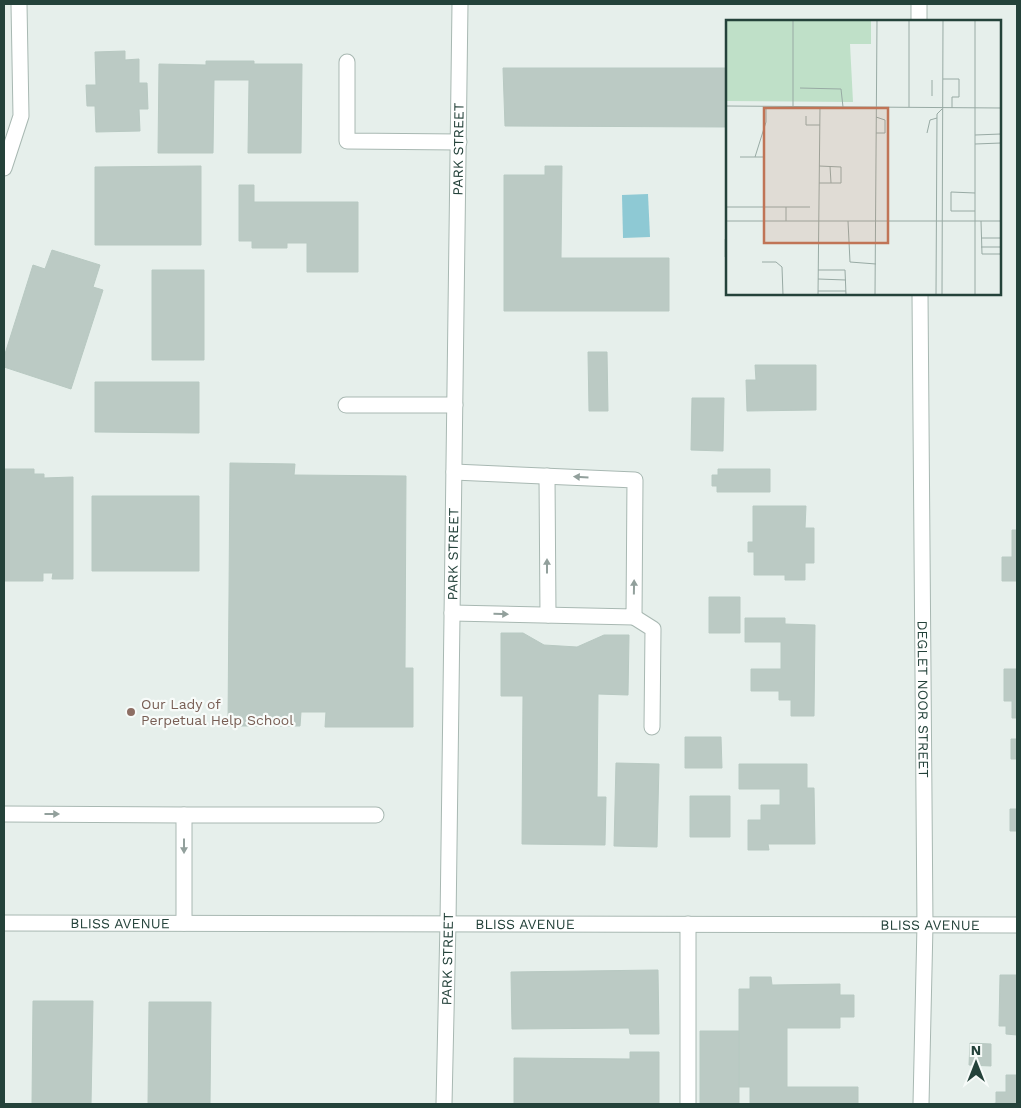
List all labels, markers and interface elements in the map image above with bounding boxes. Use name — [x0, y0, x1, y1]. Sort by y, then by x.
inset map — [726, 20, 1001, 295]
street label: PARK STREET — [449, 102, 467, 196]
one-way arrow — [573, 473, 589, 481]
street label: PARK STREET — [444, 507, 461, 601]
one-way arrow — [543, 558, 551, 574]
one-way arrow — [631, 579, 639, 595]
one-way arrow — [493, 610, 509, 618]
street label: DEGLET NOOR STREET — [915, 620, 932, 778]
place label: Our Lady of Perpetual Help School — [141, 696, 294, 728]
marker: Our Lady of Perpetual Help School — [125, 706, 137, 718]
one-way arrow — [45, 810, 61, 818]
one-way arrow — [180, 838, 188, 854]
street label: PARK STREET — [438, 912, 456, 1006]
street label: BLISS AVENUE — [70, 915, 170, 931]
street label: BLISS AVENUE — [475, 916, 575, 932]
street label: BLISS AVENUE — [880, 917, 980, 933]
north arrow — [951, 1038, 1001, 1088]
text: N — [971, 1042, 981, 1058]

